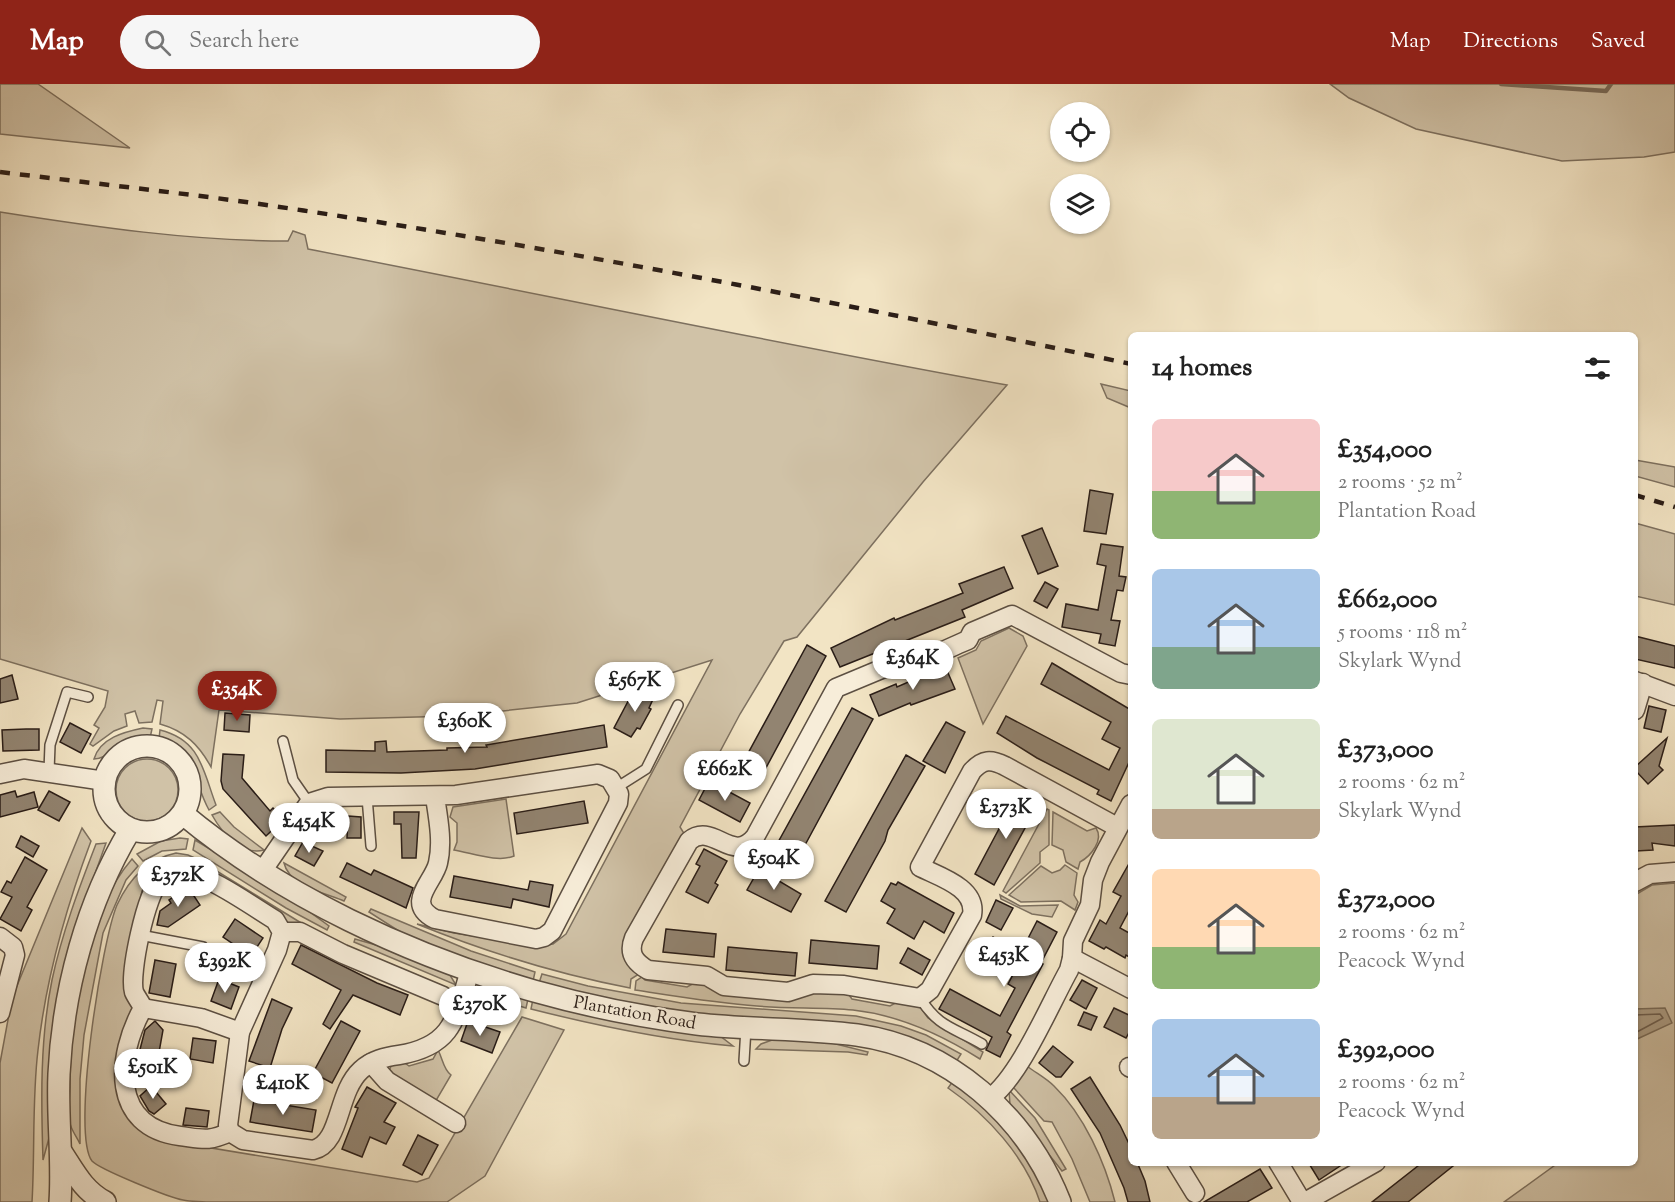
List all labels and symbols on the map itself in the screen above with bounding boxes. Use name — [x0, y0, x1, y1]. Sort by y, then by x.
pin: £364K — [871, 640, 955, 691]
pin: £567K — [593, 662, 677, 713]
pin: £354K — [195, 671, 279, 722]
pin: £360K — [423, 703, 507, 754]
pin: £662K — [683, 751, 767, 802]
pin: £373K — [964, 789, 1048, 840]
pin: £454K — [267, 803, 351, 854]
pin: £504K — [732, 840, 816, 891]
pin: £372K — [136, 857, 220, 908]
pin: £453K — [962, 937, 1046, 988]
pin: £392K — [183, 943, 267, 994]
pin: £370K — [438, 986, 522, 1037]
street label: Plantation Road — [571, 990, 698, 1038]
pin: £501K — [111, 1049, 195, 1100]
pin: £410K — [241, 1065, 325, 1116]

